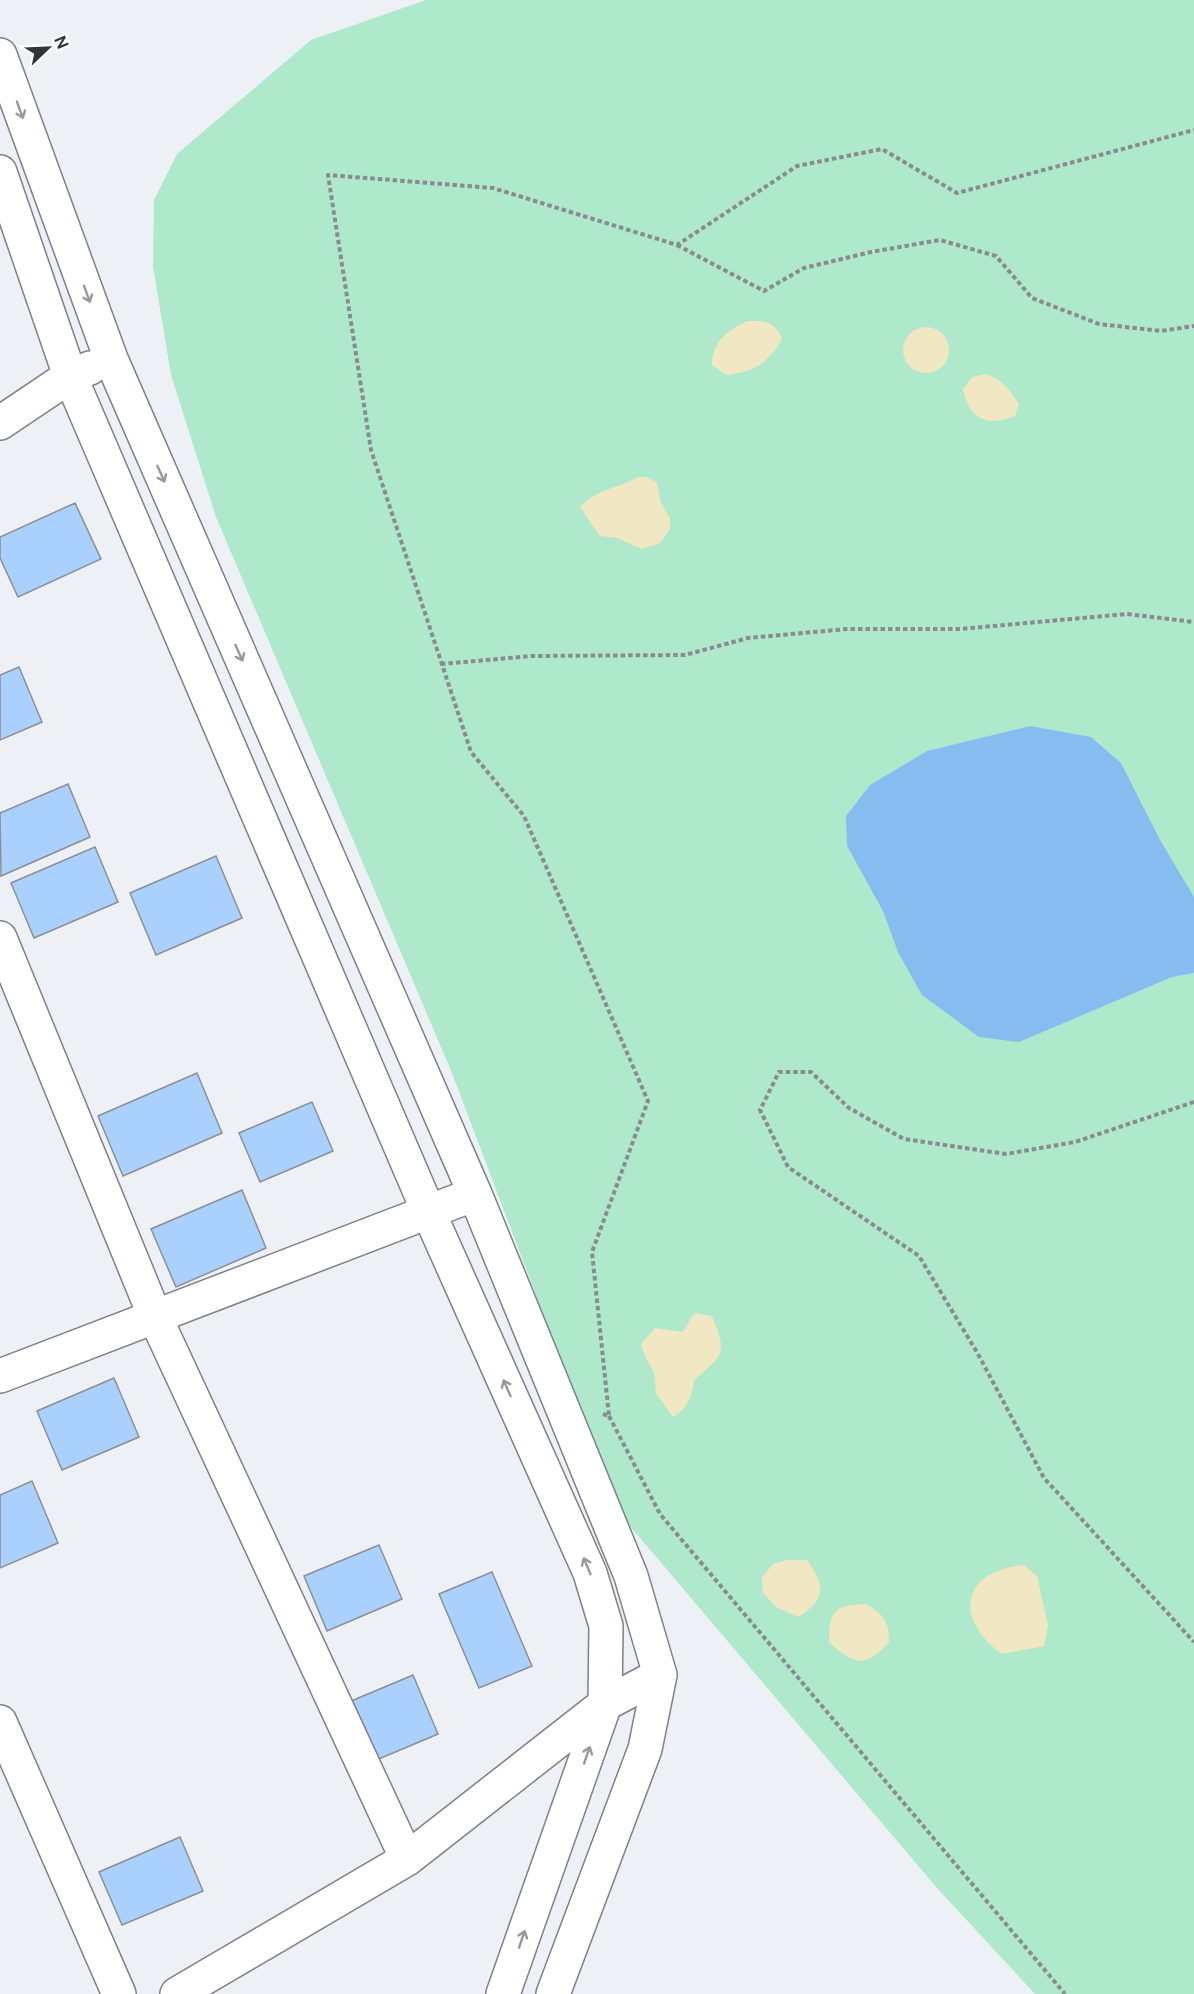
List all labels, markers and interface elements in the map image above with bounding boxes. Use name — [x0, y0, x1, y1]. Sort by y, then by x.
north arrow — [18, 18, 78, 78]
text: N — [50, 33, 73, 52]
one-way arrow — [15, 100, 26, 119]
one-way arrow — [82, 284, 93, 302]
one-way arrow — [156, 464, 167, 482]
one-way arrow — [234, 643, 245, 661]
one-way arrow — [501, 1379, 513, 1397]
one-way arrow — [581, 1557, 592, 1576]
one-way arrow — [582, 1746, 593, 1765]
one-way arrow — [518, 1930, 529, 1949]

